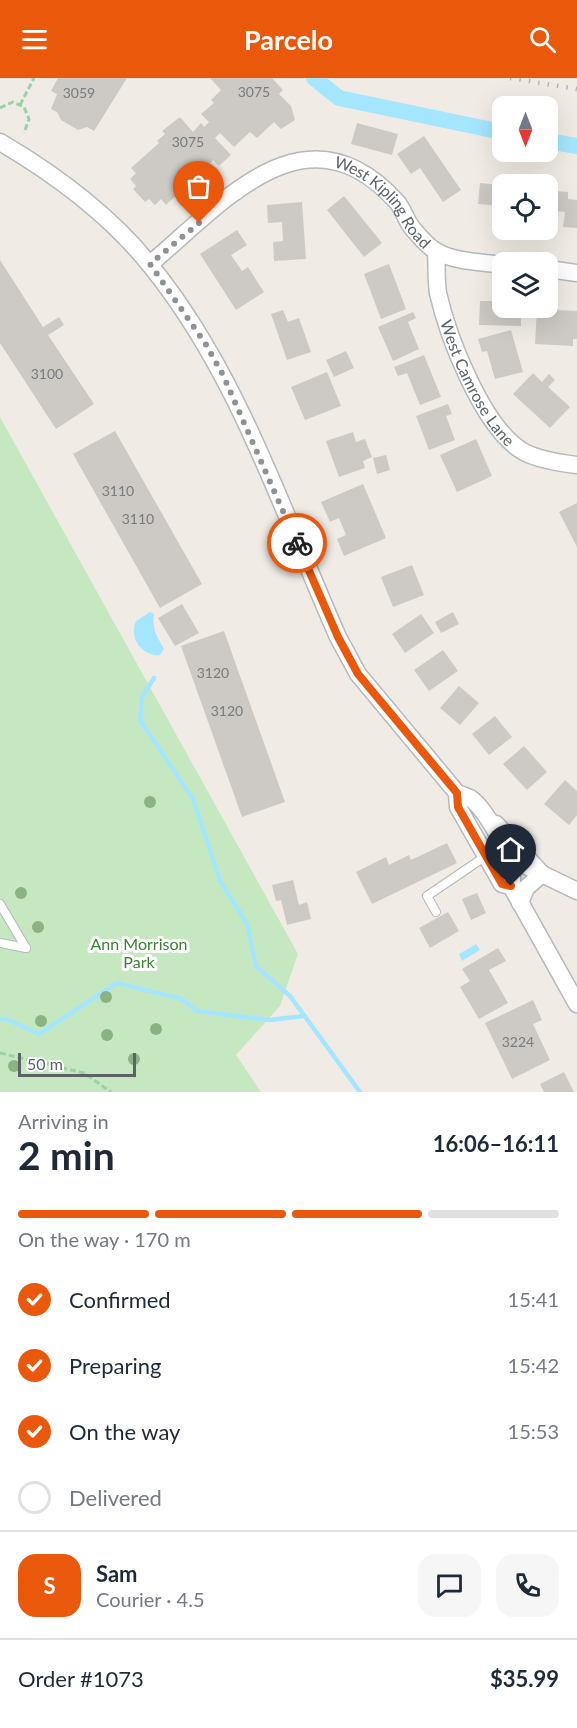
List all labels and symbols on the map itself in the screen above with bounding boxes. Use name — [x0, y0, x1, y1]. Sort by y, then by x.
house number: 3075 — [238, 83, 270, 100]
house number: 3059 — [63, 84, 95, 101]
north arrow — [492, 96, 558, 162]
house number: 3075 — [172, 133, 204, 150]
street label: West Kipling Road — [332, 152, 435, 252]
pin — [173, 161, 224, 223]
street label: West Camrose Lane — [437, 317, 519, 450]
house number: 3100 — [31, 365, 63, 382]
house number: 3110 — [102, 482, 134, 499]
house number: 3110 — [122, 510, 154, 527]
courier — [267, 513, 327, 573]
house number: 3120 — [197, 664, 229, 681]
house number: 3120 — [211, 702, 243, 719]
pin — [485, 824, 536, 886]
park label: Ann Morrison Park — [91, 934, 187, 971]
house number: 3224 — [502, 1033, 534, 1050]
scale bar — [18, 1050, 136, 1078]

